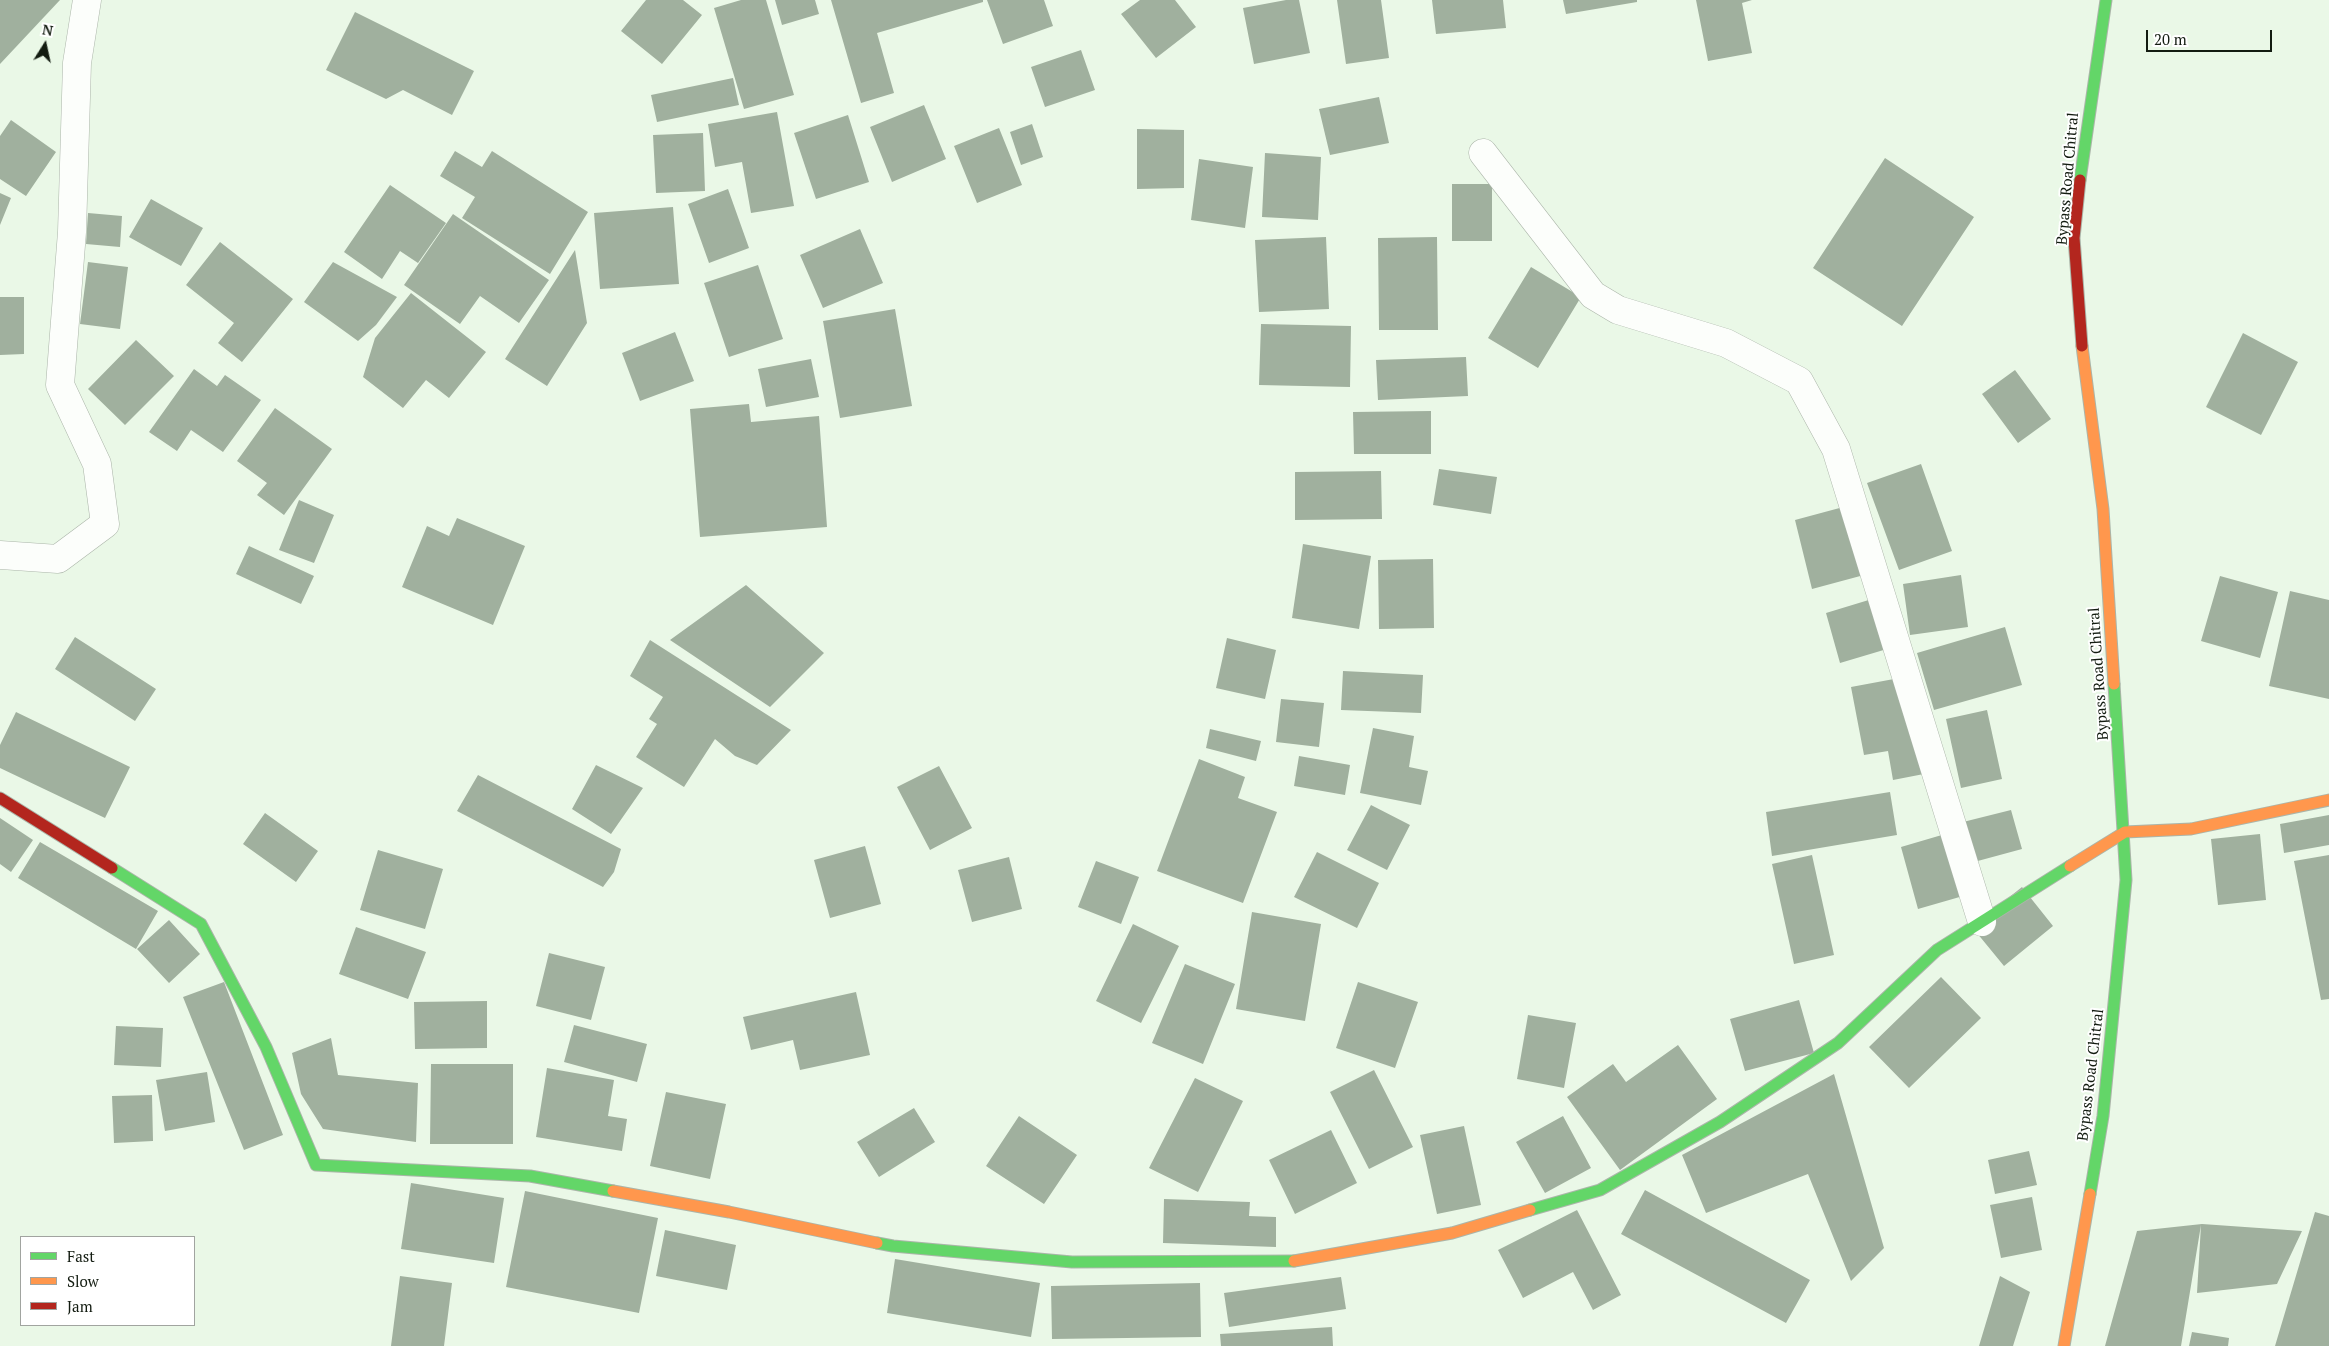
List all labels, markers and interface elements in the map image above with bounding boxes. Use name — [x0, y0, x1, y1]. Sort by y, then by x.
text: N — [41, 19, 55, 40]
north arrow — [20, 20, 70, 70]
scale bar — [2149, 20, 2275, 52]
text: 20 m — [2154, 29, 2187, 49]
street label: Bypass Road Chitral — [2053, 112, 2083, 246]
street label: Bypass Road Chitral — [2085, 607, 2113, 741]
street label: Bypass Road Chitral — [2074, 1008, 2108, 1142]
legend — [20, 1236, 195, 1326]
text: Fast — [67, 1246, 95, 1266]
text: Slow — [67, 1271, 99, 1291]
text: Jam — [67, 1296, 93, 1316]

